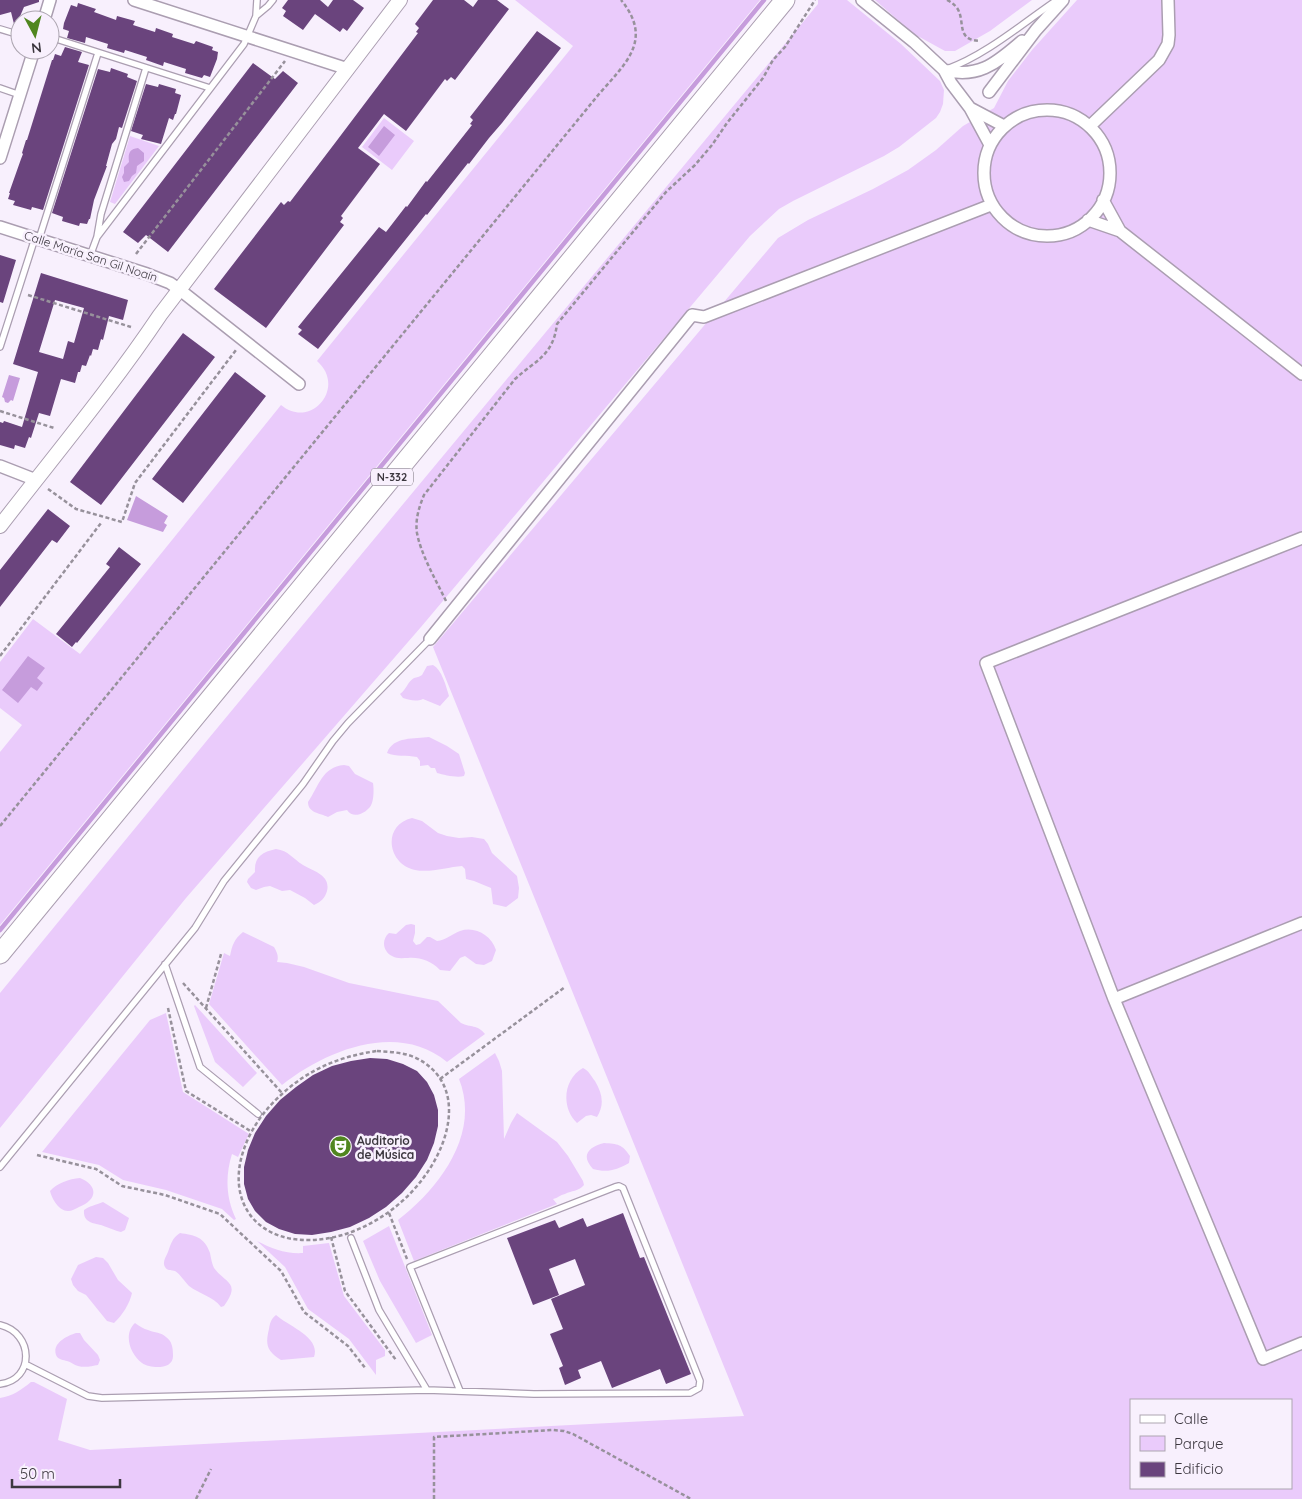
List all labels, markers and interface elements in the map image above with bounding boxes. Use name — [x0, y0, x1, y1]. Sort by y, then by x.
north arrow — [10, 10, 60, 60]
text: N — [30, 38, 43, 57]
street label: Calle María San Gil Noaín — [22, 227, 160, 285]
road number: N-332 — [371, 468, 413, 486]
place label: Auditorio de Música — [357, 1133, 414, 1162]
theatre icon: Auditorio de Música — [329, 1135, 353, 1159]
legend — [1130, 1399, 1292, 1489]
text: Calle — [1174, 1409, 1208, 1428]
text: Parque — [1174, 1434, 1224, 1453]
scale bar — [12, 1456, 120, 1488]
text: Edificio — [1174, 1459, 1223, 1478]
text: 50 m — [20, 1464, 55, 1483]

